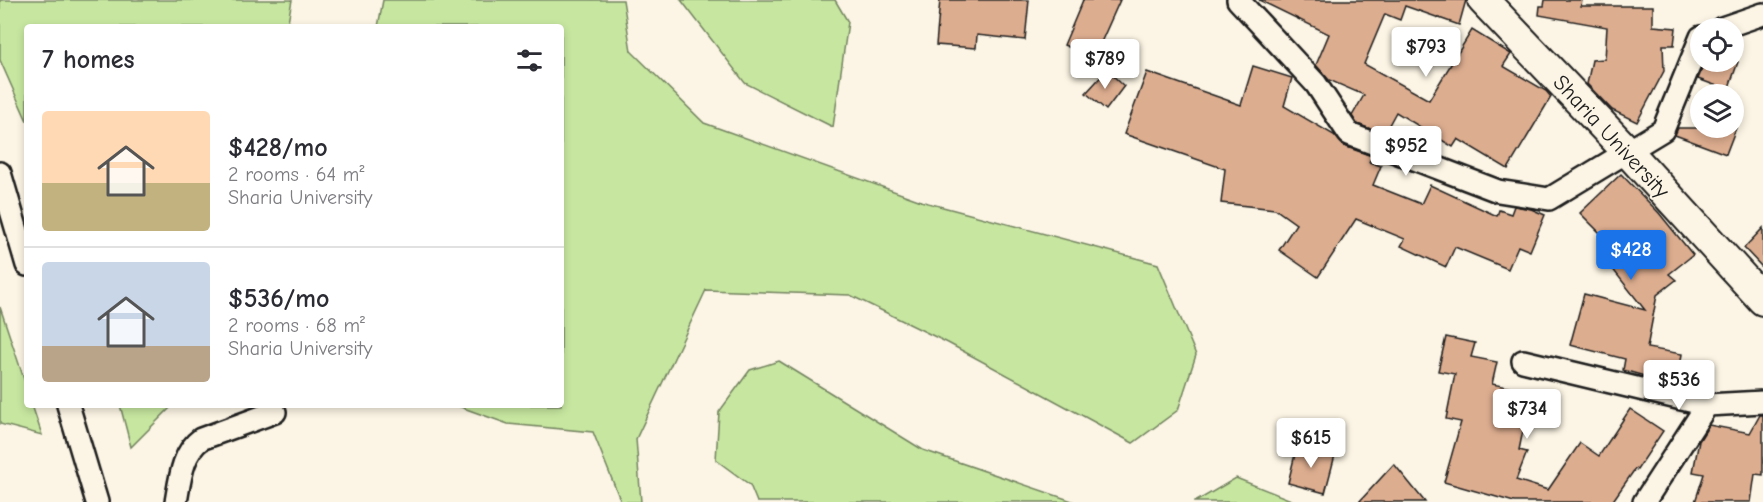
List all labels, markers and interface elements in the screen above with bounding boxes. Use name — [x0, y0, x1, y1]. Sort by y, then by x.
map controls — [1690, 18, 1744, 138]
button: locate — [1690, 18, 1744, 72]
pin: $793 — [1390, 27, 1462, 78]
text: $793 — [1406, 35, 1446, 58]
pin: $789 — [1069, 39, 1141, 90]
icon: filters — [513, 44, 546, 77]
text: 7 homes — [42, 45, 135, 75]
text: $789 — [1084, 47, 1126, 70]
street label: Sharia University — [1548, 70, 1675, 204]
button: layers — [1690, 84, 1744, 138]
pin: $952 — [1370, 126, 1442, 177]
text: $428/mo — [228, 133, 328, 163]
text: $952 — [1384, 134, 1428, 157]
icon: home — [90, 135, 162, 207]
text: 2 rooms · 64 m² — [228, 163, 364, 186]
text: Sharia University — [228, 186, 372, 209]
pin: $428 — [1595, 230, 1667, 281]
text: $428 — [1610, 238, 1652, 261]
text: $536/mo — [228, 284, 329, 314]
icon: home — [90, 286, 162, 358]
text: 2 rooms · 68 m² — [228, 314, 365, 337]
text: Sharia University — [228, 337, 372, 360]
pin: $536 — [1643, 360, 1715, 411]
text: $536 — [1658, 368, 1700, 391]
pin: $734 — [1491, 389, 1563, 440]
text: $734 — [1507, 397, 1547, 420]
pin: $615 — [1275, 418, 1347, 469]
text: $615 — [1291, 426, 1331, 449]

